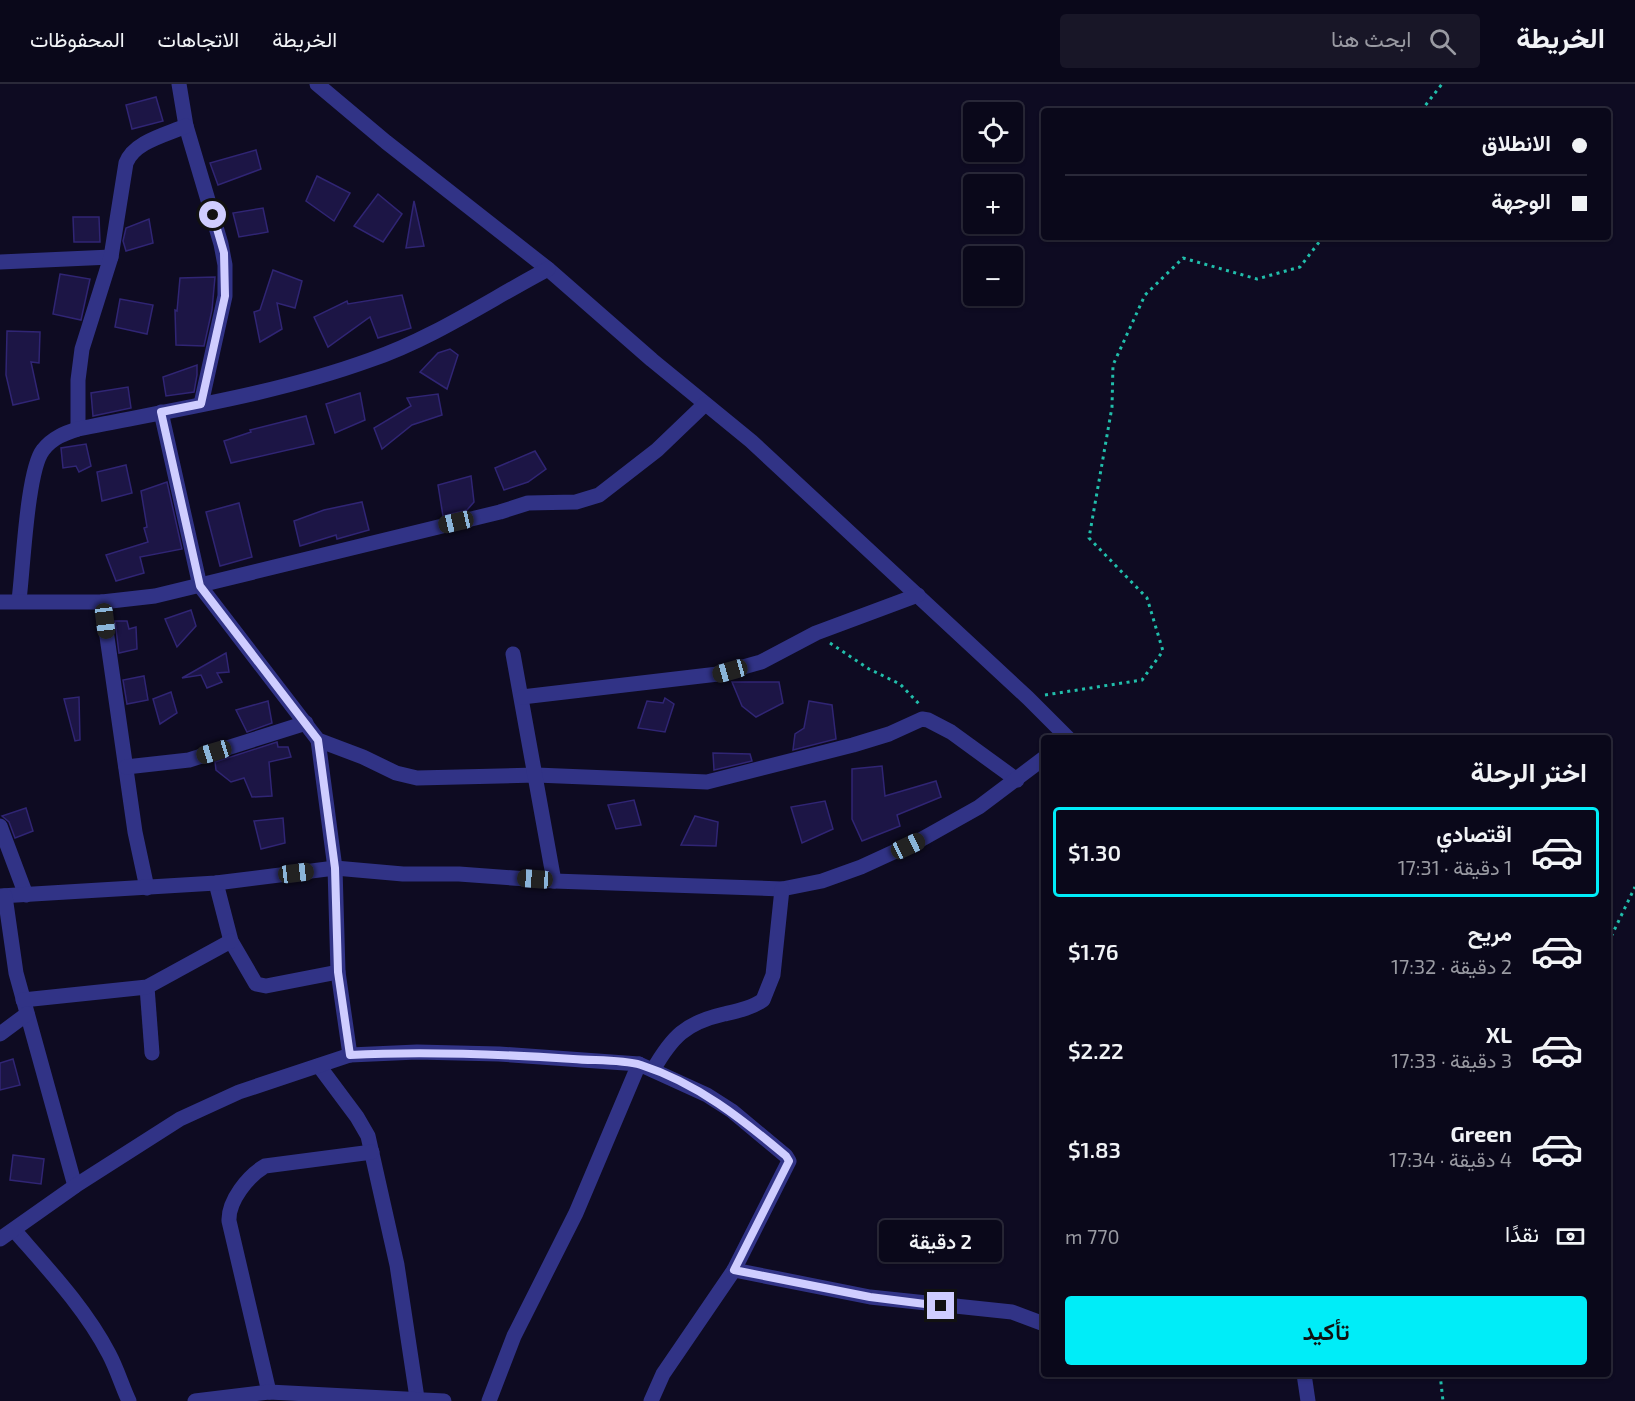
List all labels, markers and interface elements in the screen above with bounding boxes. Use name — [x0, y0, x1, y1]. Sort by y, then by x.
search box — [1060, 14, 1480, 68]
text: الخريطة — [1516, 20, 1605, 54]
text: ابحث هنا — [1331, 25, 1411, 51]
icon: search — [1426, 25, 1459, 58]
text: المحفوظات — [30, 26, 125, 51]
text: الاتجاهات — [158, 26, 239, 51]
text: الخريطة — [272, 26, 337, 51]
map controls — [963, 102, 1023, 306]
button: locate — [963, 102, 1023, 162]
text: الانطلاق — [1482, 129, 1551, 155]
button: + — [963, 174, 1023, 234]
text: الوجهة — [1491, 187, 1551, 213]
route start — [199, 201, 226, 228]
button: − — [963, 246, 1023, 306]
car — [436, 509, 476, 535]
car — [94, 602, 116, 640]
car — [710, 657, 750, 685]
car — [194, 738, 234, 766]
text: اختر الرحلة — [1470, 755, 1587, 787]
text: اقتصادي — [1436, 820, 1512, 846]
icon: car — [1530, 825, 1584, 879]
car — [888, 830, 928, 862]
text: $1.30 — [1068, 839, 1121, 865]
text: 1 دقيقة · 17:31 — [1398, 855, 1512, 879]
car — [277, 862, 315, 884]
car — [516, 869, 554, 889]
text: مريح — [1468, 919, 1512, 945]
icon: car — [1530, 924, 1584, 978]
text: $1.76 — [1068, 938, 1119, 964]
text: 2 دقيقة · 17:32 — [1391, 954, 1512, 978]
text: XL — [1486, 1021, 1512, 1047]
icon: car — [1530, 1023, 1584, 1077]
text: $2.22 — [1068, 1037, 1124, 1063]
text: 3 دقيقة · 17:33 — [1391, 1048, 1512, 1072]
text: Green — [1450, 1120, 1512, 1146]
icon: car — [1530, 1122, 1584, 1176]
text: $1.83 — [1068, 1136, 1121, 1162]
text: 4 دقيقة · 17:34 — [1389, 1147, 1512, 1171]
callout: 2 دقيقة — [880, 1219, 1002, 1261]
text: نقدًا — [1505, 1220, 1539, 1246]
icon: cash — [1554, 1220, 1587, 1253]
text: 770 m — [1065, 1224, 1120, 1248]
text: 2 دقيقة — [909, 1229, 972, 1253]
route end — [927, 1292, 954, 1319]
button: تأكيد — [1065, 1296, 1587, 1365]

